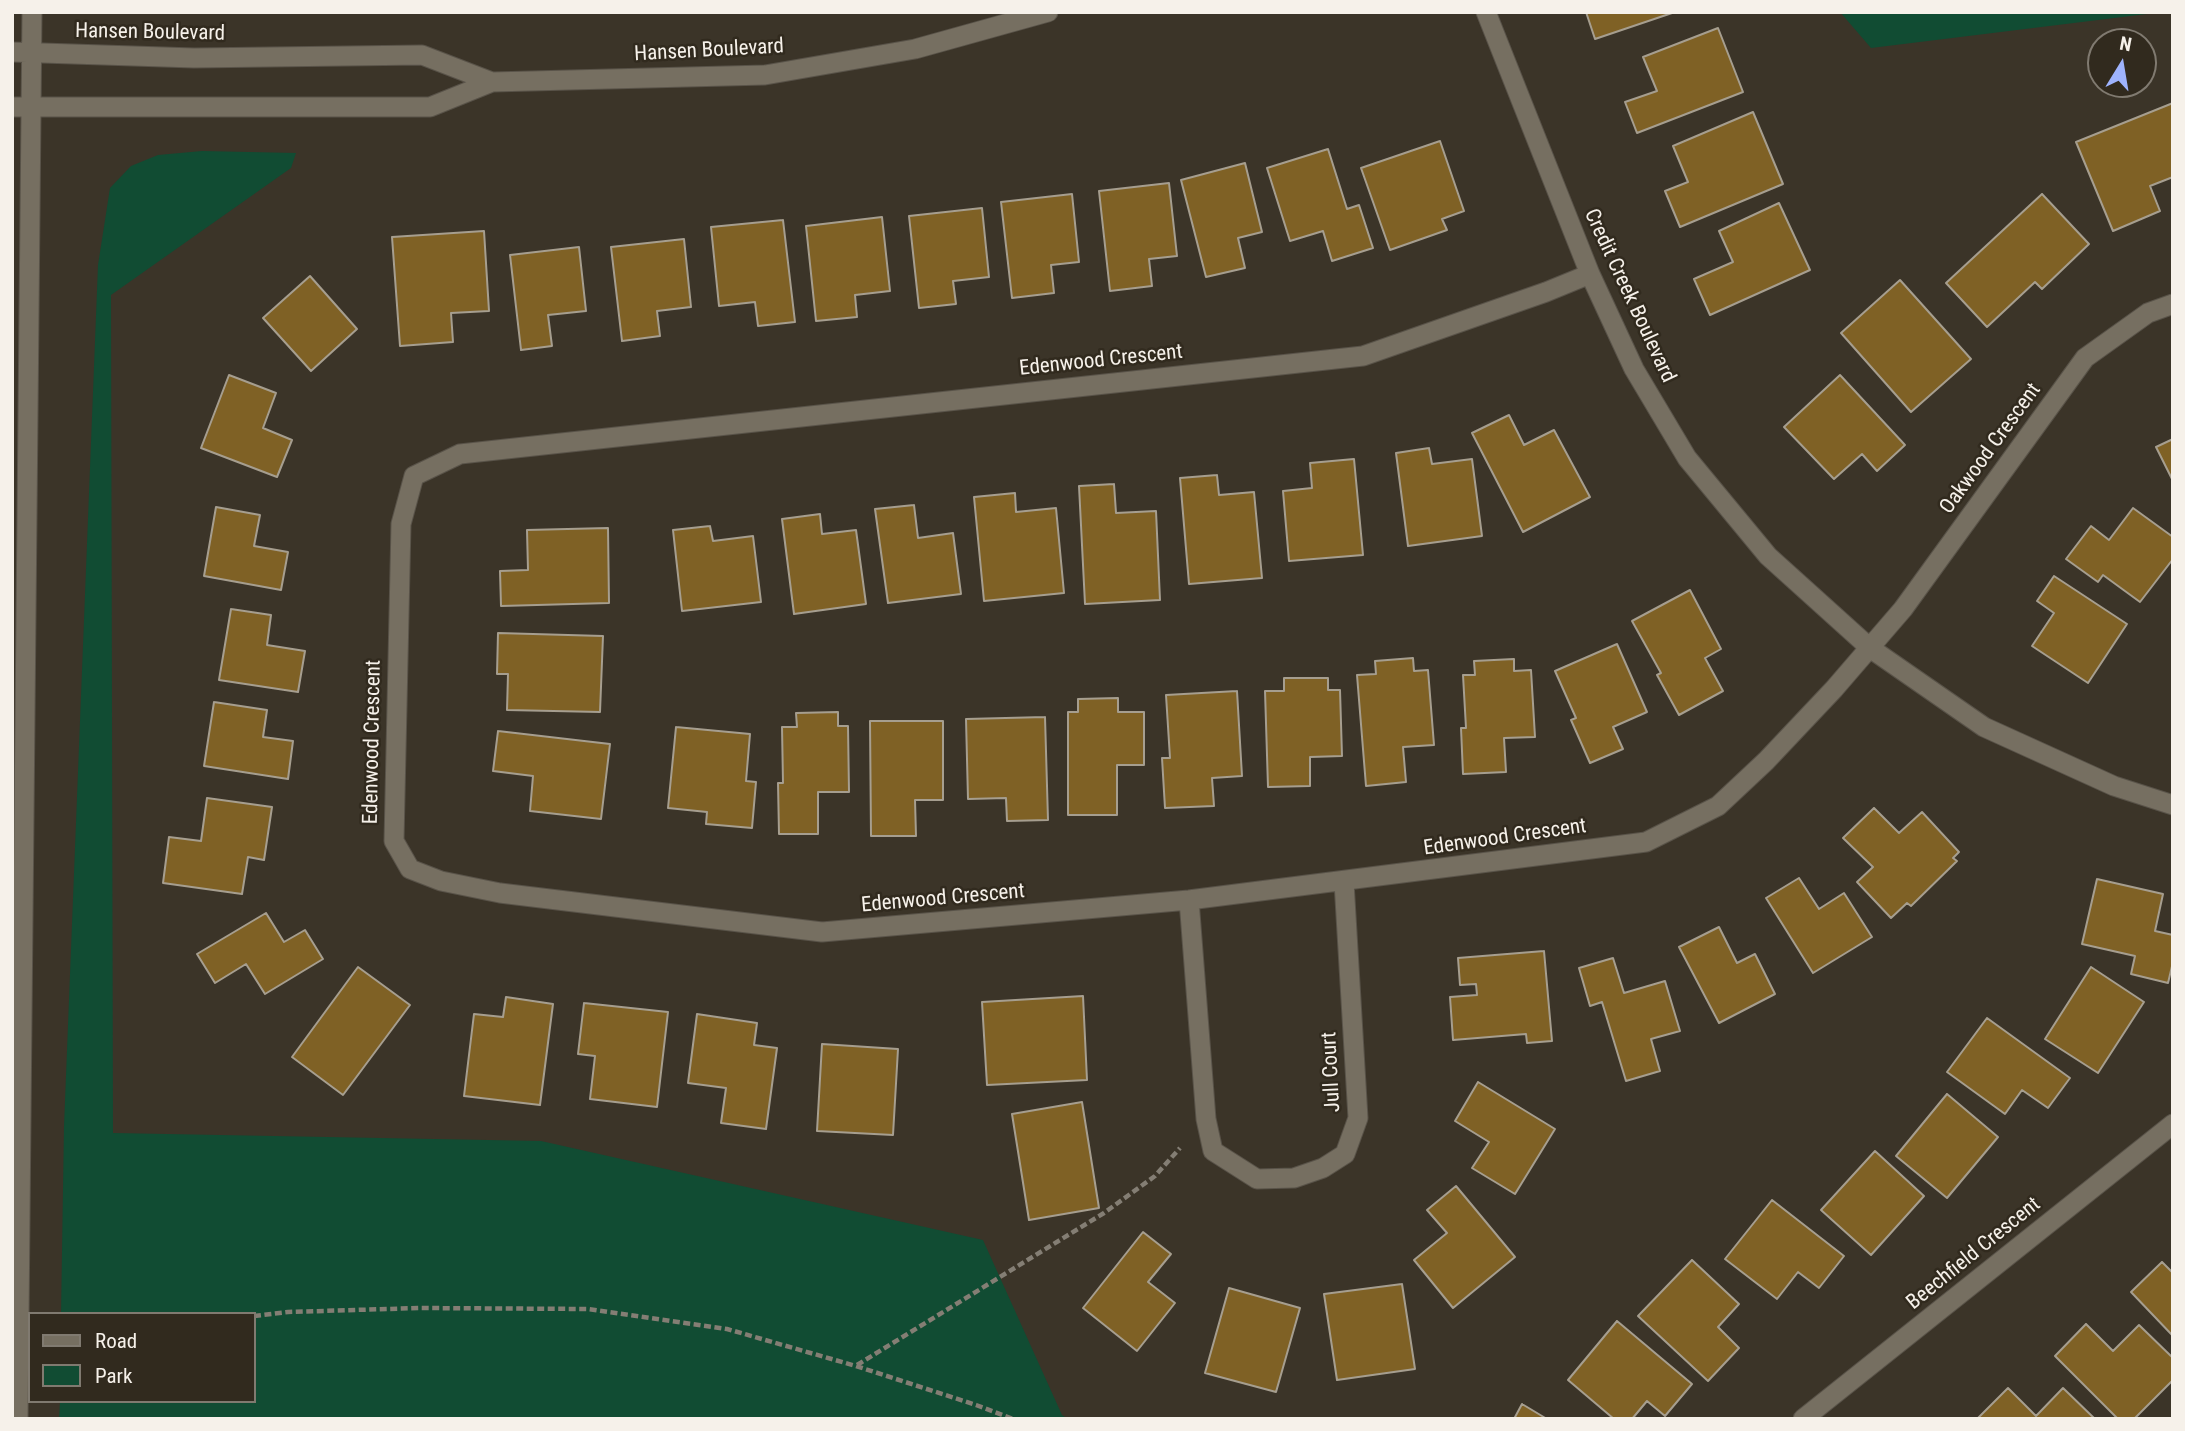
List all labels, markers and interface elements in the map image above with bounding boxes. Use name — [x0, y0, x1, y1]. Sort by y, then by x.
street label: Hansen Boulevard — [75, 19, 225, 47]
north arrow — [2087, 28, 2157, 98]
text: N — [2118, 31, 2134, 56]
street label: Hansen Boulevard — [634, 34, 784, 68]
street label: Credit Creek Boulevard — [1578, 205, 1680, 387]
street label: Edenwood Crescent — [1018, 340, 1184, 382]
street label: Oakwood Crescent — [1935, 379, 2047, 519]
street label: Edenwood Crescent — [359, 660, 387, 824]
street label: Edenwood Crescent — [1422, 814, 1588, 862]
street label: Edenwood Crescent — [860, 879, 1026, 919]
street label: Jull Court — [1317, 1031, 1347, 1113]
street label: Beechfield Crescent — [1902, 1192, 2046, 1316]
legend — [28, 1312, 256, 1403]
text: Road — [95, 1329, 137, 1353]
text: Park — [95, 1364, 132, 1388]

